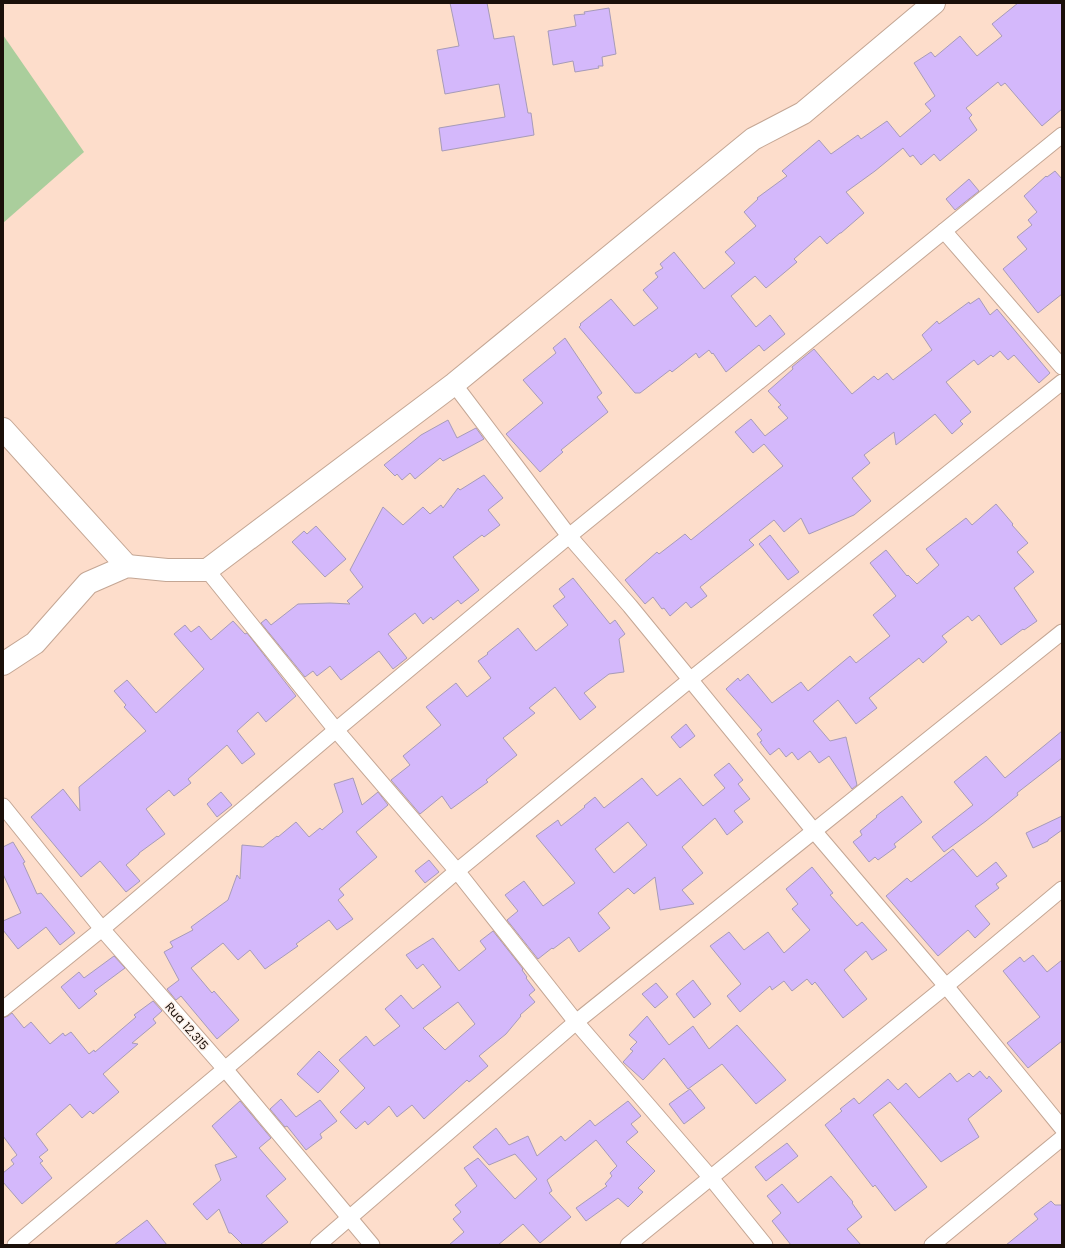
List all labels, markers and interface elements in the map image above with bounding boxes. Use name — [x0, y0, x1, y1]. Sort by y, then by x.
street label: Rua 12.315 — [162, 999, 212, 1053]

